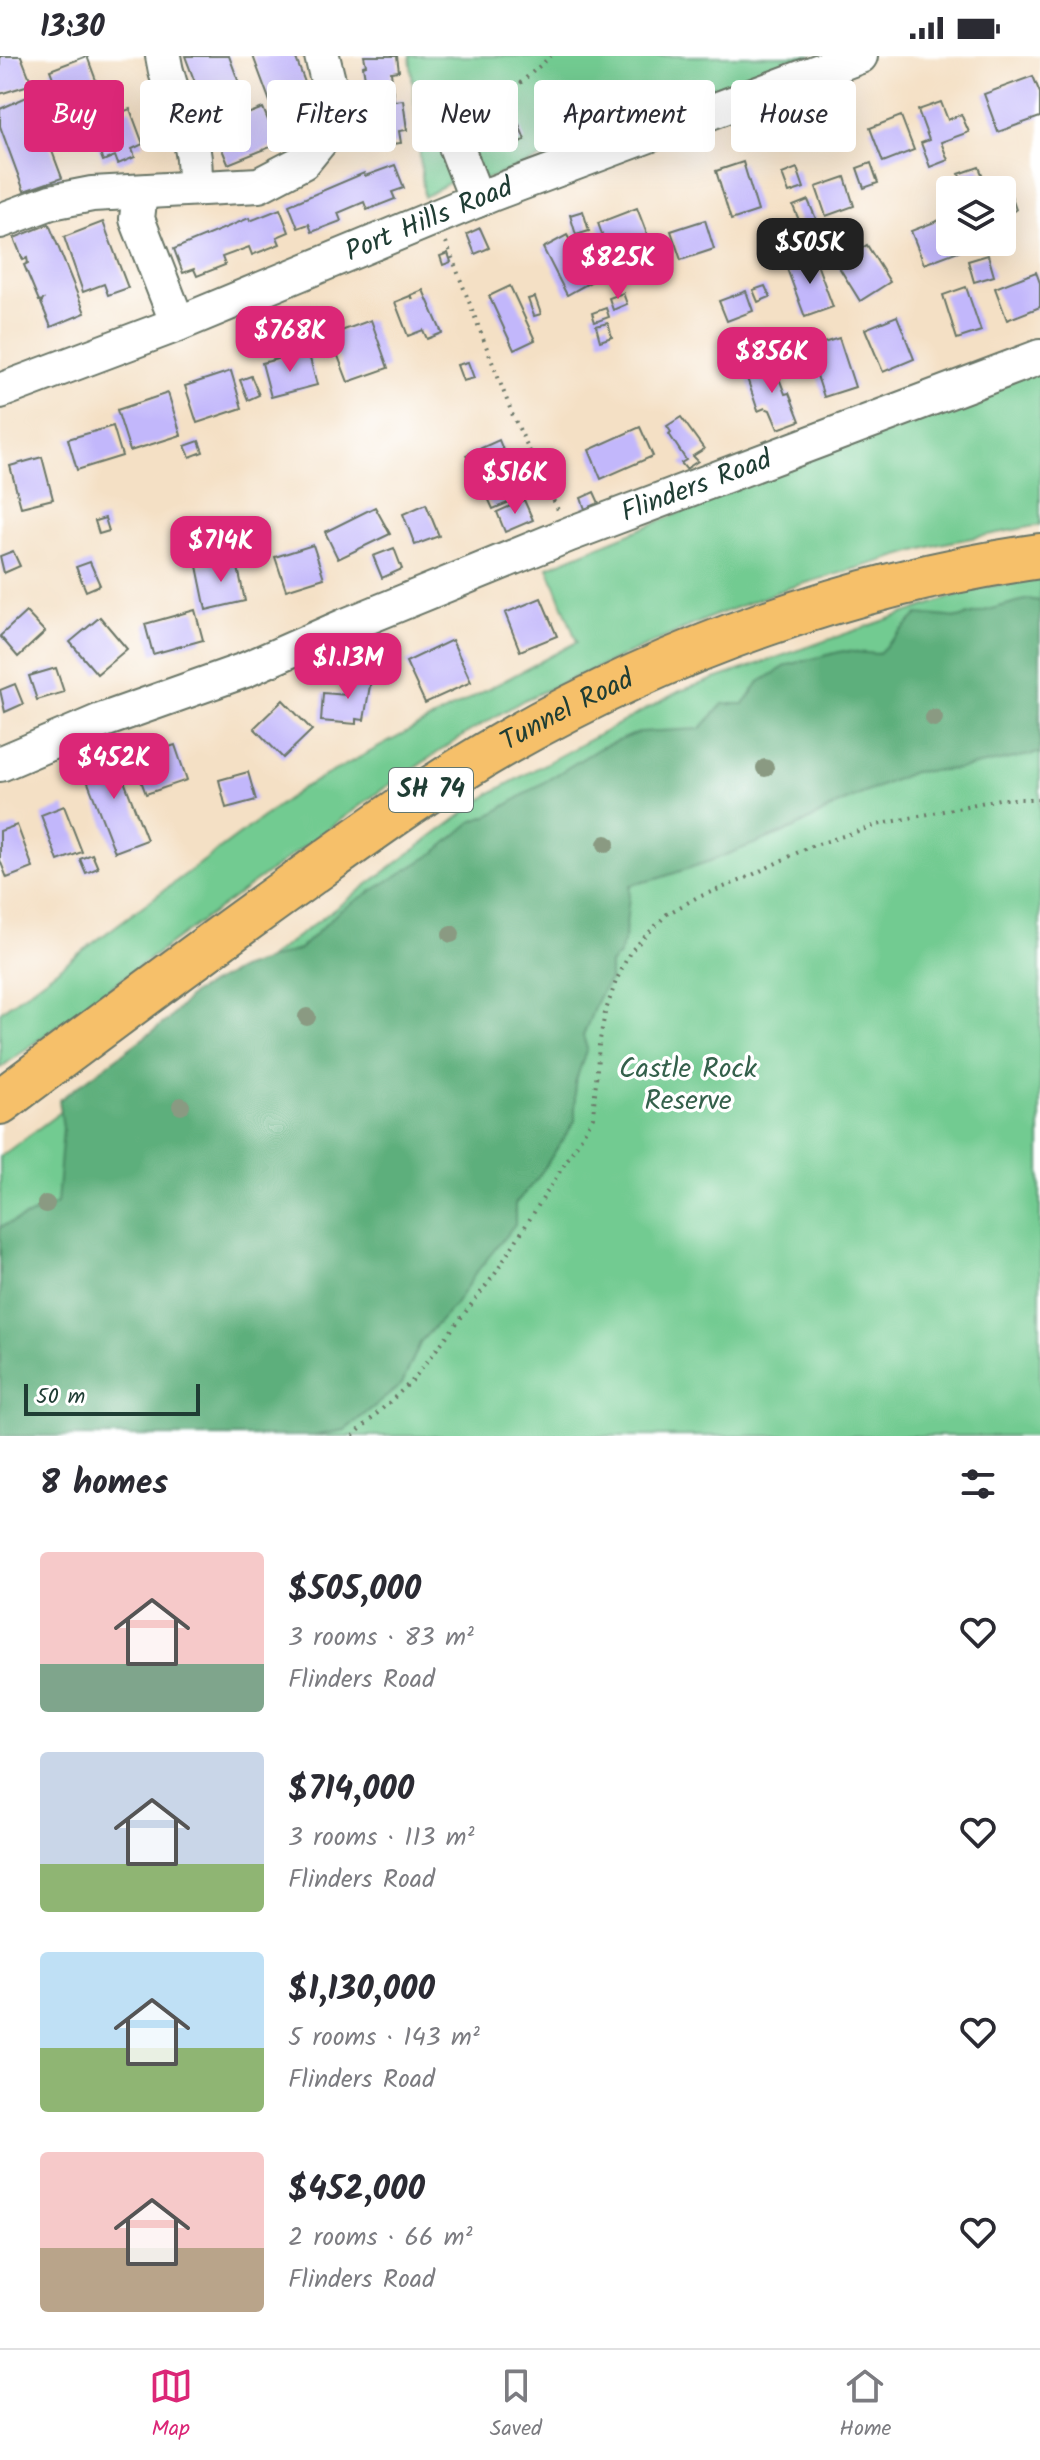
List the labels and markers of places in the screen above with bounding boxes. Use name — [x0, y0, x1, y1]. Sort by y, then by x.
pin: $505K — [754, 218, 866, 286]
pin: $825K — [562, 233, 674, 301]
pin: $768K — [234, 306, 346, 374]
pin: $856K — [716, 327, 828, 395]
pin: $516K — [459, 448, 571, 516]
pin: $714K — [165, 516, 277, 584]
pin: $1.13M — [283, 633, 413, 701]
pin: $452K — [58, 733, 170, 801]

